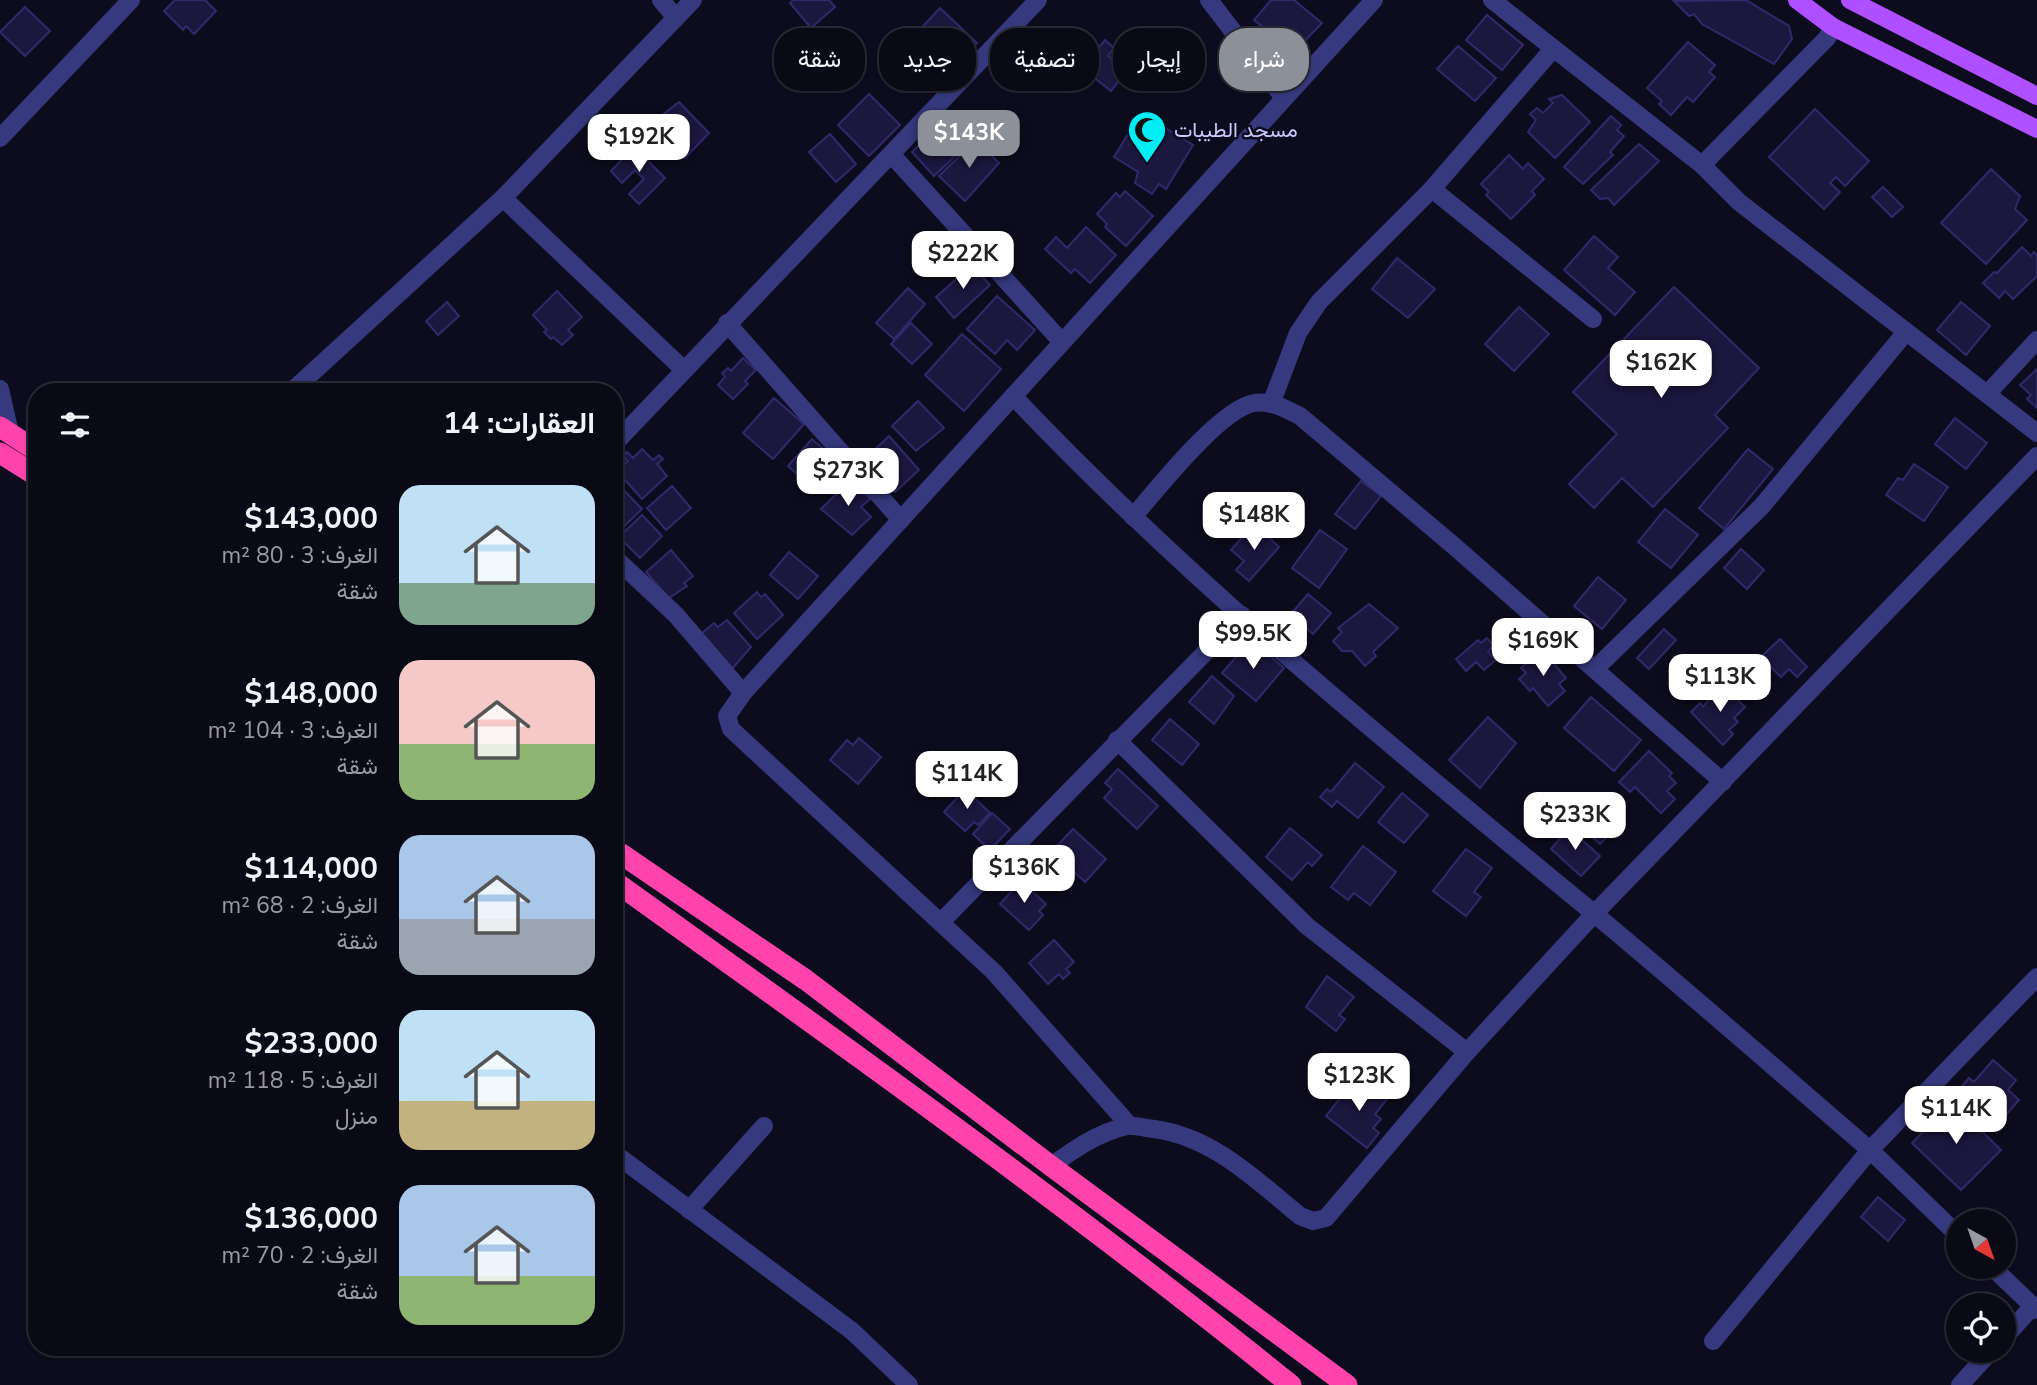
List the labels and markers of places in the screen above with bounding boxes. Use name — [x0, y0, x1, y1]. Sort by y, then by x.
mosque icon: مسجد الطيبات — [1126, 109, 1168, 164]
pin: $143K — [920, 110, 1018, 170]
pin: $192K — [590, 114, 688, 174]
place label: مسجد الطيبات — [1174, 116, 1298, 144]
pin: $222K — [914, 232, 1012, 291]
pin: $162K — [1612, 340, 1710, 400]
pin: $273K — [799, 448, 897, 508]
pin: $148K — [1205, 492, 1303, 552]
pin: $99.5K — [1196, 612, 1310, 671]
pin: $169K — [1494, 618, 1592, 678]
pin: $113K — [1671, 654, 1769, 714]
pin: $114K — [918, 752, 1016, 811]
pin: $233K — [1526, 792, 1624, 852]
pin: $136K — [975, 846, 1073, 905]
pin: $123K — [1310, 1054, 1408, 1113]
pin: $114K — [1907, 1086, 2005, 1146]

